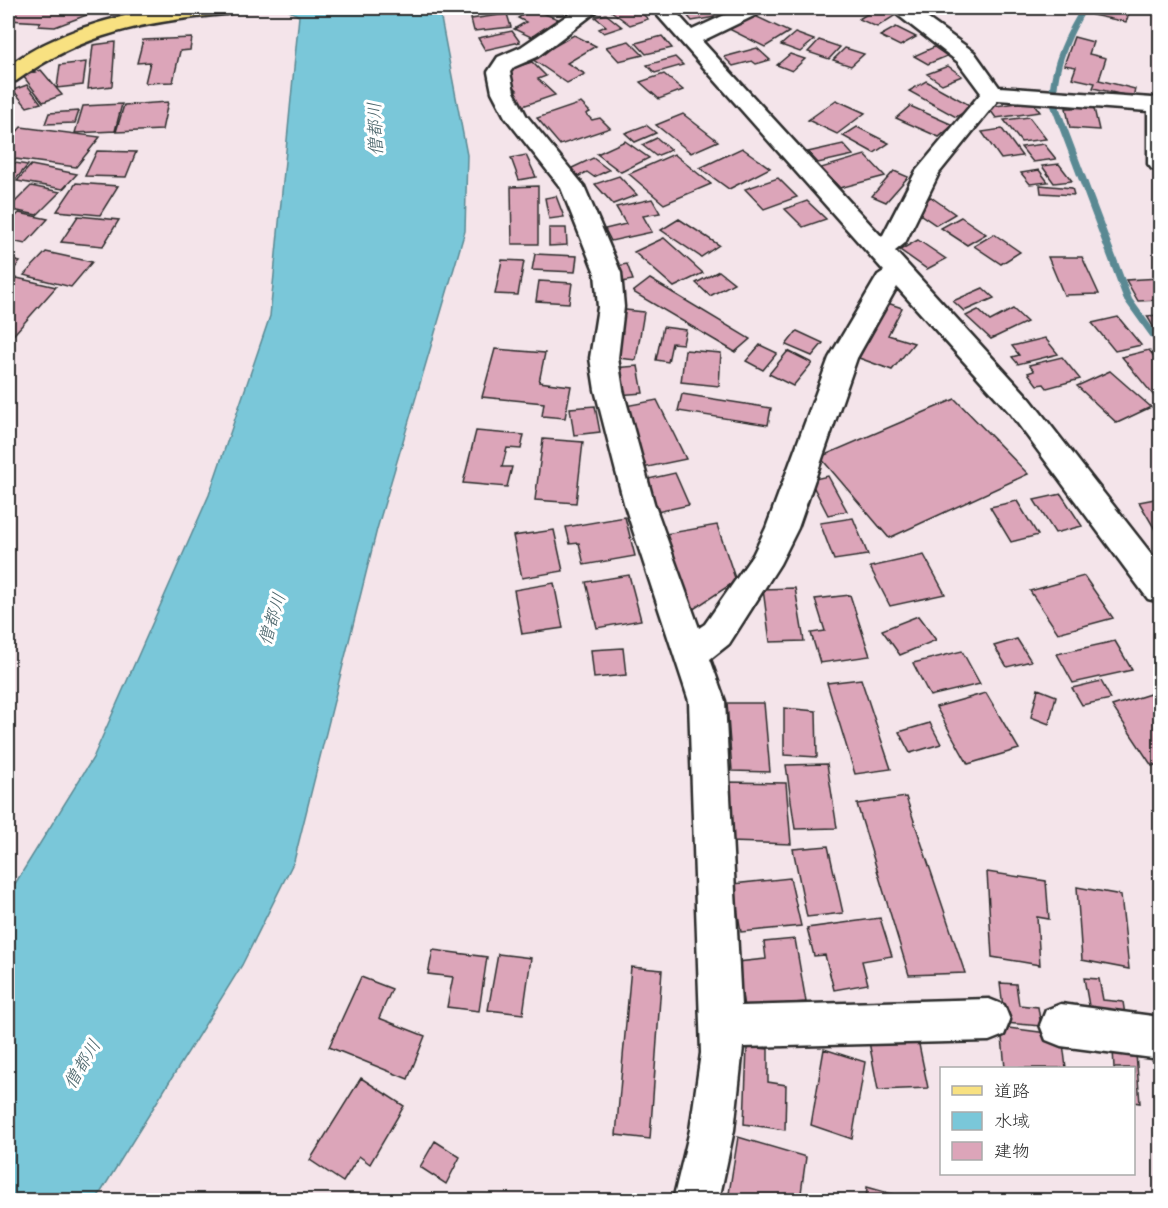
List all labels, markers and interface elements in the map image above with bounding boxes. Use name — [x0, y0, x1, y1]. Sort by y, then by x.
water label: 僧都川 — [365, 102, 389, 156]
water label: 僧都川 — [255, 591, 292, 649]
water label: 僧都川 — [60, 1036, 107, 1094]
legend — [940, 1067, 1135, 1175]
text: 道路 — [994, 1082, 1030, 1104]
text: 水域 — [994, 1112, 1030, 1134]
text: 建物 — [994, 1142, 1030, 1164]

